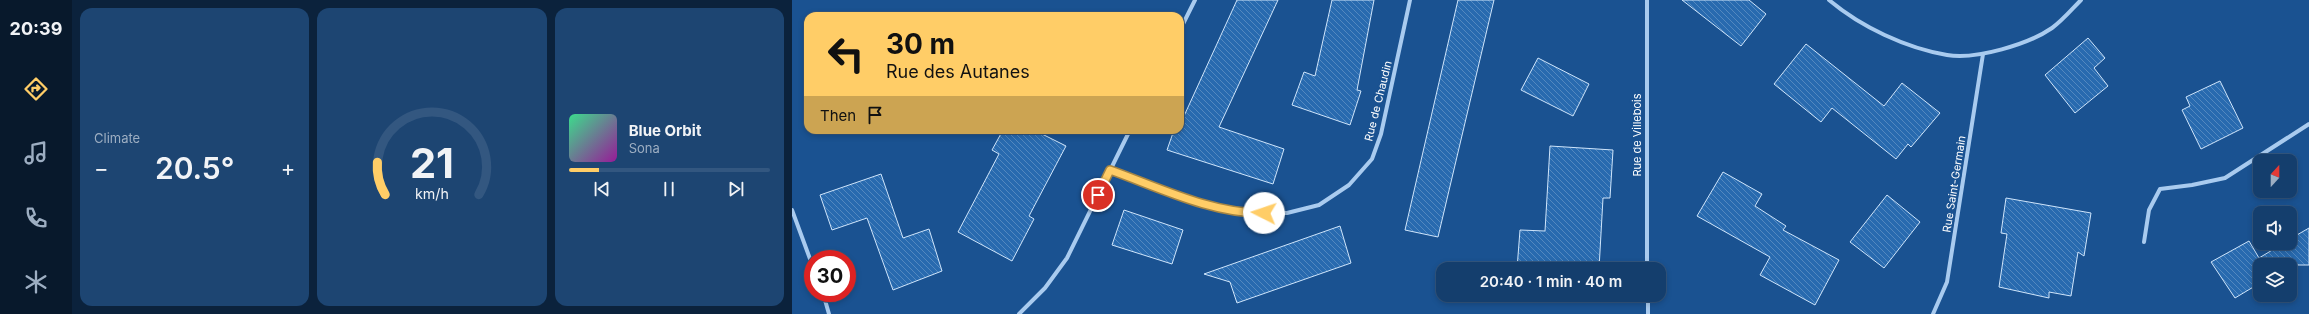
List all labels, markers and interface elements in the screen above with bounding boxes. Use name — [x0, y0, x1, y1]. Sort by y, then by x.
text: 20:39 — [10, 18, 62, 39]
text: 30 m — [886, 27, 955, 61]
icon: left — [820, 28, 872, 80]
street label: Rue de Chaudin — [1361, 59, 1395, 143]
text: Rue des Autanes — [886, 61, 1030, 82]
icon: directions — [22, 75, 50, 103]
street label: Rue de Villebois — [1630, 93, 1644, 177]
icon: arrive — [864, 104, 886, 126]
text: Then — [820, 106, 856, 125]
text: Blue Orbit — [629, 121, 701, 140]
text: Climate — [94, 130, 140, 146]
street label: Rue Saint-Germain — [1939, 135, 1969, 233]
text: 21 — [410, 138, 454, 188]
icon: music — [22, 139, 50, 167]
text: Sona — [629, 140, 660, 156]
text: 20.5° — [155, 150, 234, 186]
north arrow — [2253, 154, 2297, 198]
map controls — [2253, 154, 2297, 302]
text: − — [94, 155, 109, 181]
text: + — [281, 155, 295, 181]
icon: previous — [591, 178, 613, 200]
icon: pause — [658, 178, 680, 200]
icon: next — [725, 178, 747, 200]
pin — [1081, 178, 1115, 212]
icon: arrive — [1087, 184, 1109, 206]
text: km/h — [415, 185, 449, 202]
position arrow — [1243, 192, 1285, 234]
icon: phone — [22, 204, 50, 232]
button: sound — [2253, 206, 2297, 250]
speed limit sign: 30 — [804, 250, 856, 302]
button: layers — [2253, 258, 2297, 302]
icon: climate — [22, 268, 50, 296]
text: 20:40 · 1 min · 40 m — [1480, 272, 1622, 291]

